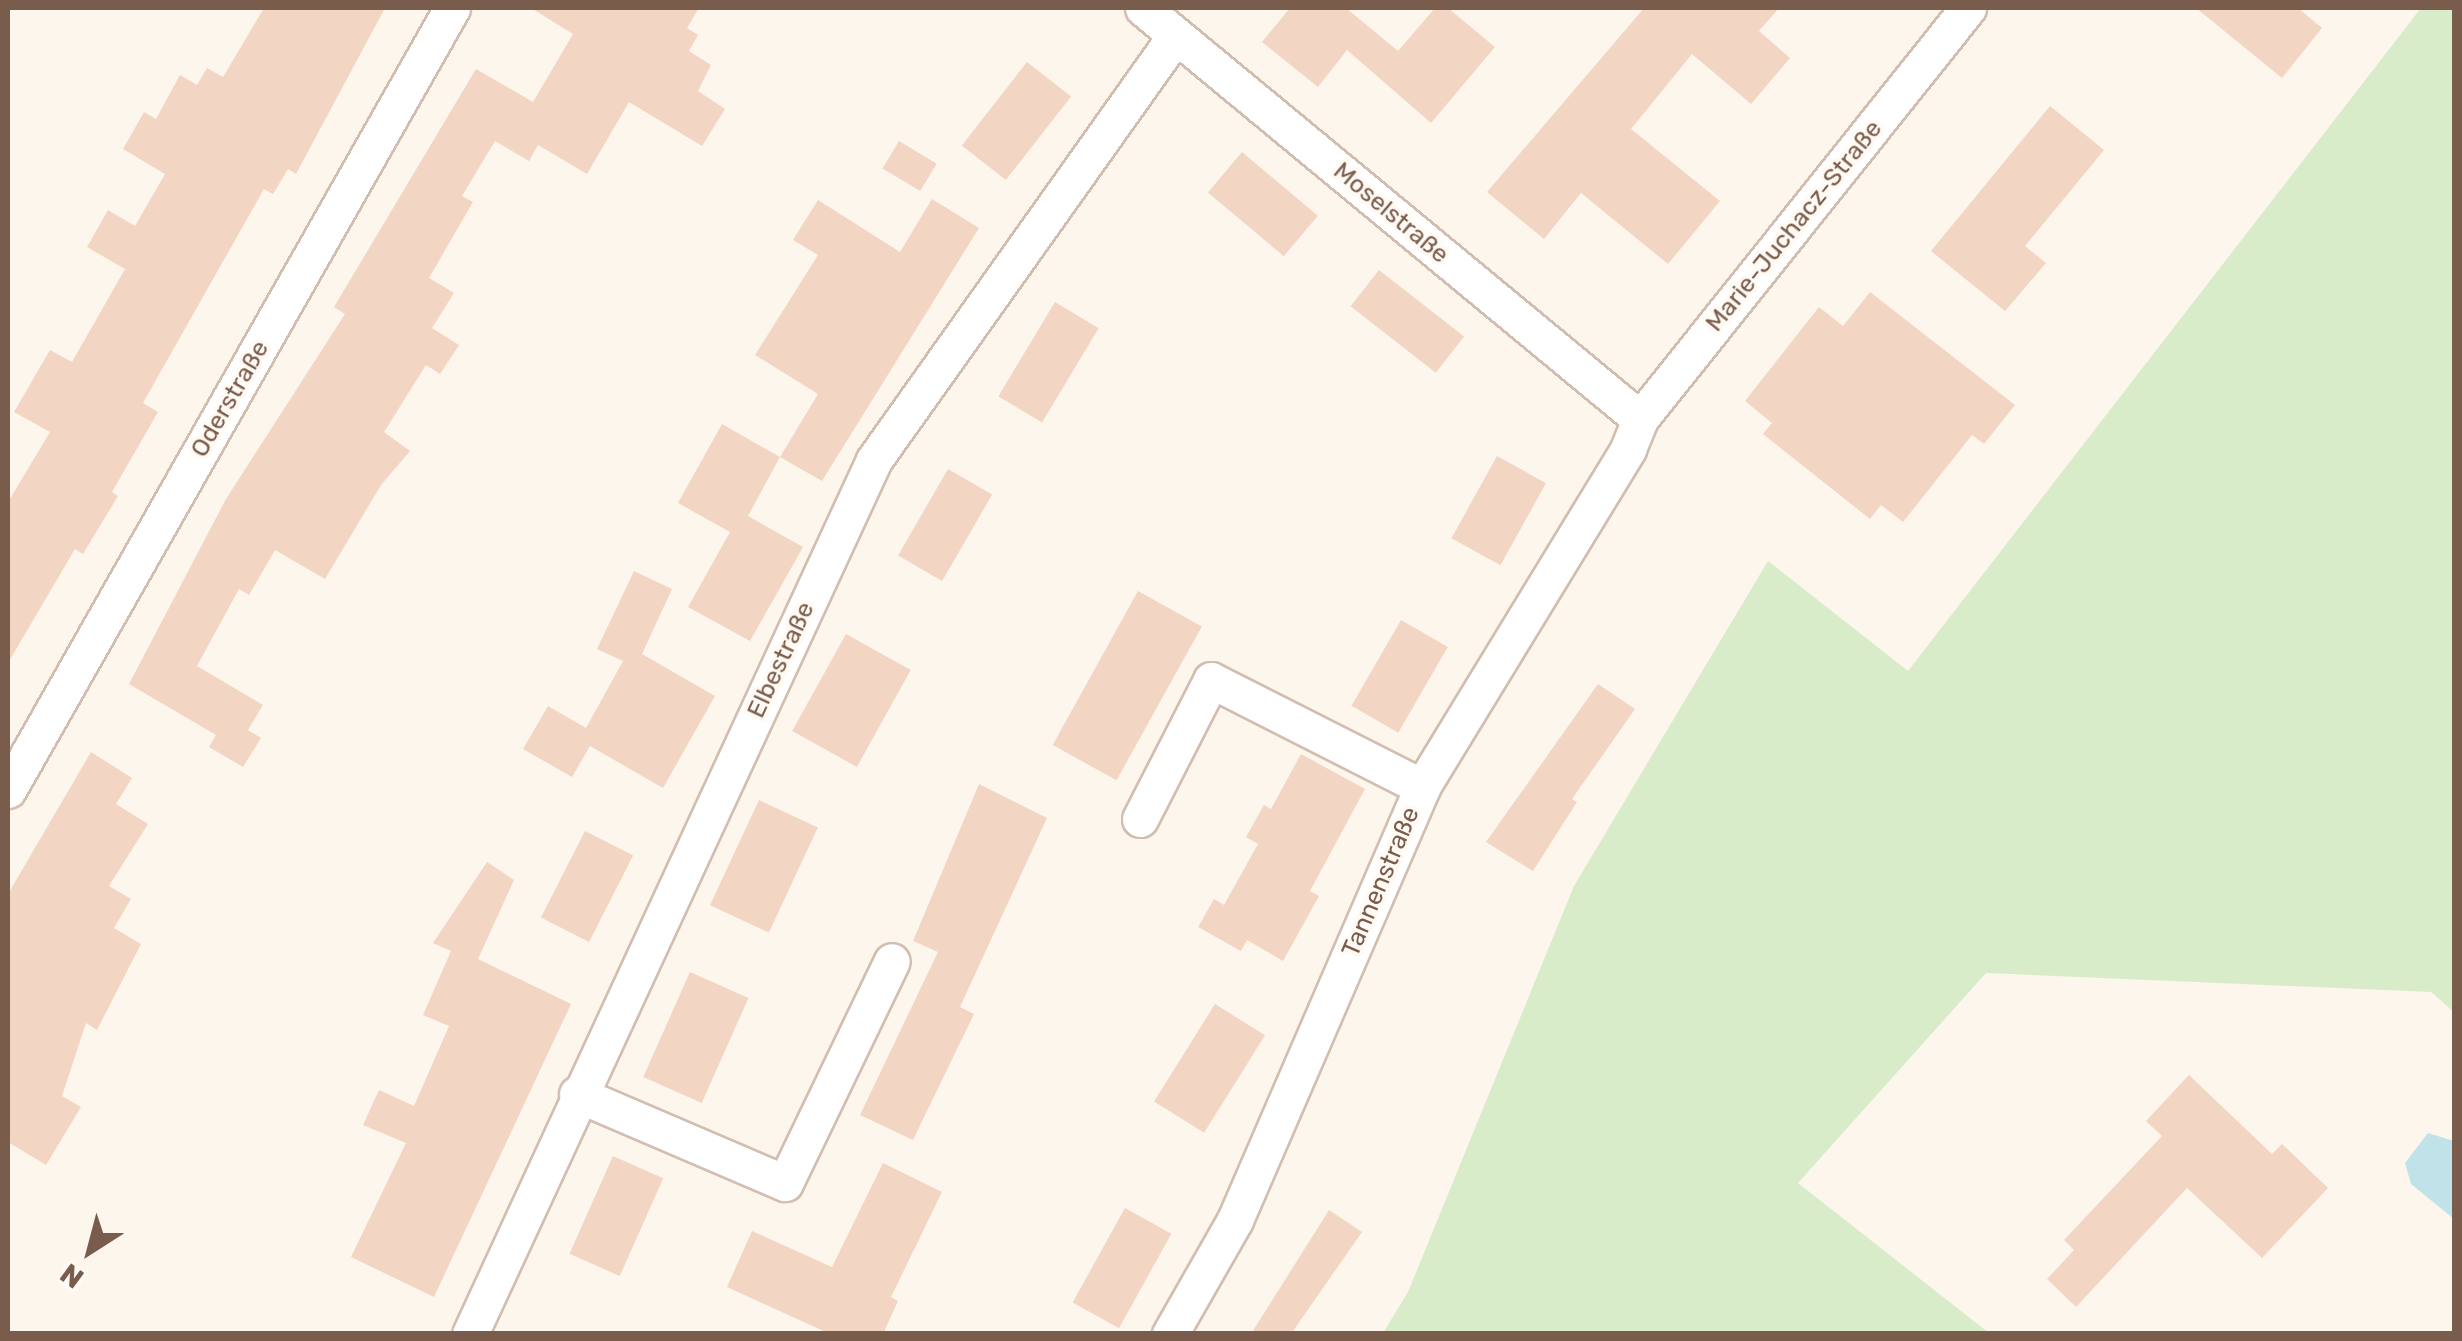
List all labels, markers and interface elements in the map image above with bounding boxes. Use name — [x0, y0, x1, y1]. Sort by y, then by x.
street label: Marie-Juchacz-Straße — [1699, 114, 1889, 338]
street label: Moselstraße — [1327, 156, 1455, 270]
street label: Oderstraße — [185, 335, 275, 463]
street label: Elbestraße — [741, 597, 821, 723]
street label: Tannenstraße — [1336, 803, 1426, 961]
north arrow — [40, 1201, 140, 1301]
text: N — [54, 1256, 90, 1295]

